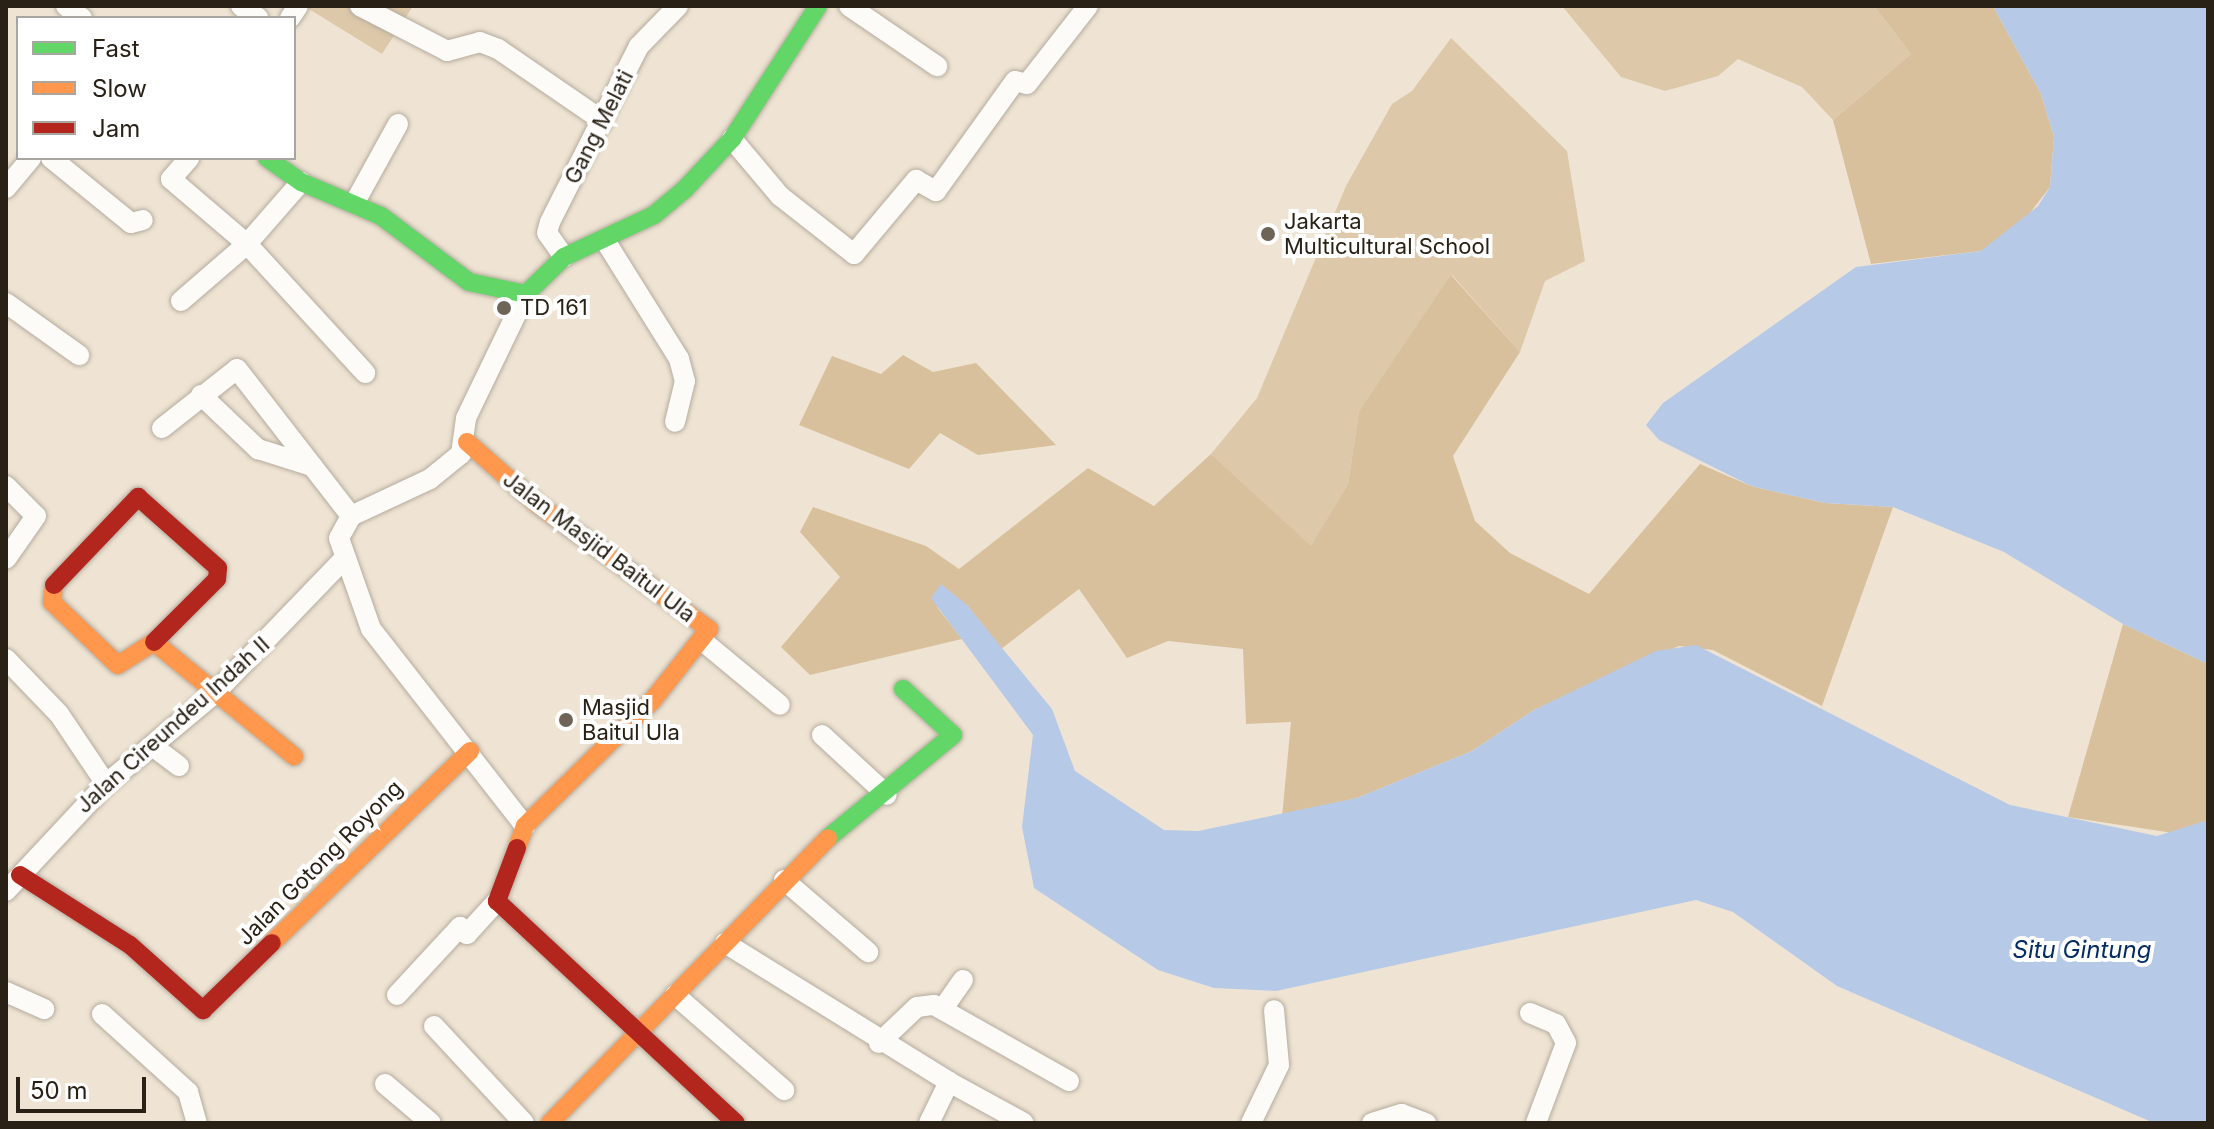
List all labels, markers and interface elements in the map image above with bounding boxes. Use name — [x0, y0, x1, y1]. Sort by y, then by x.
legend — [16, 16, 296, 160]
text: Fast — [92, 34, 140, 63]
street label: Gang Melati — [559, 66, 639, 188]
text: Slow — [92, 74, 147, 103]
text: Jam — [92, 114, 140, 143]
place label: Jakarta Multicultural School — [1284, 208, 1490, 260]
marker: Jakarta Multicultural School — [1259, 225, 1277, 243]
place label: TD 161 — [520, 295, 588, 321]
marker: TD 161 — [495, 299, 513, 317]
street label: Jalan Masjid Baitul Ula — [498, 466, 700, 628]
street label: Jalan Cireundeu Indah II — [71, 631, 275, 819]
place label: Masjid Baitul Ula — [582, 694, 680, 746]
marker: Masjid Baitul Ula — [557, 711, 575, 729]
street label: Jalan Gotong Royong — [232, 775, 408, 951]
water label: Situ Gintung — [2013, 936, 2151, 964]
scale bar — [20, 1061, 150, 1111]
text: 50 m — [30, 1076, 88, 1105]

